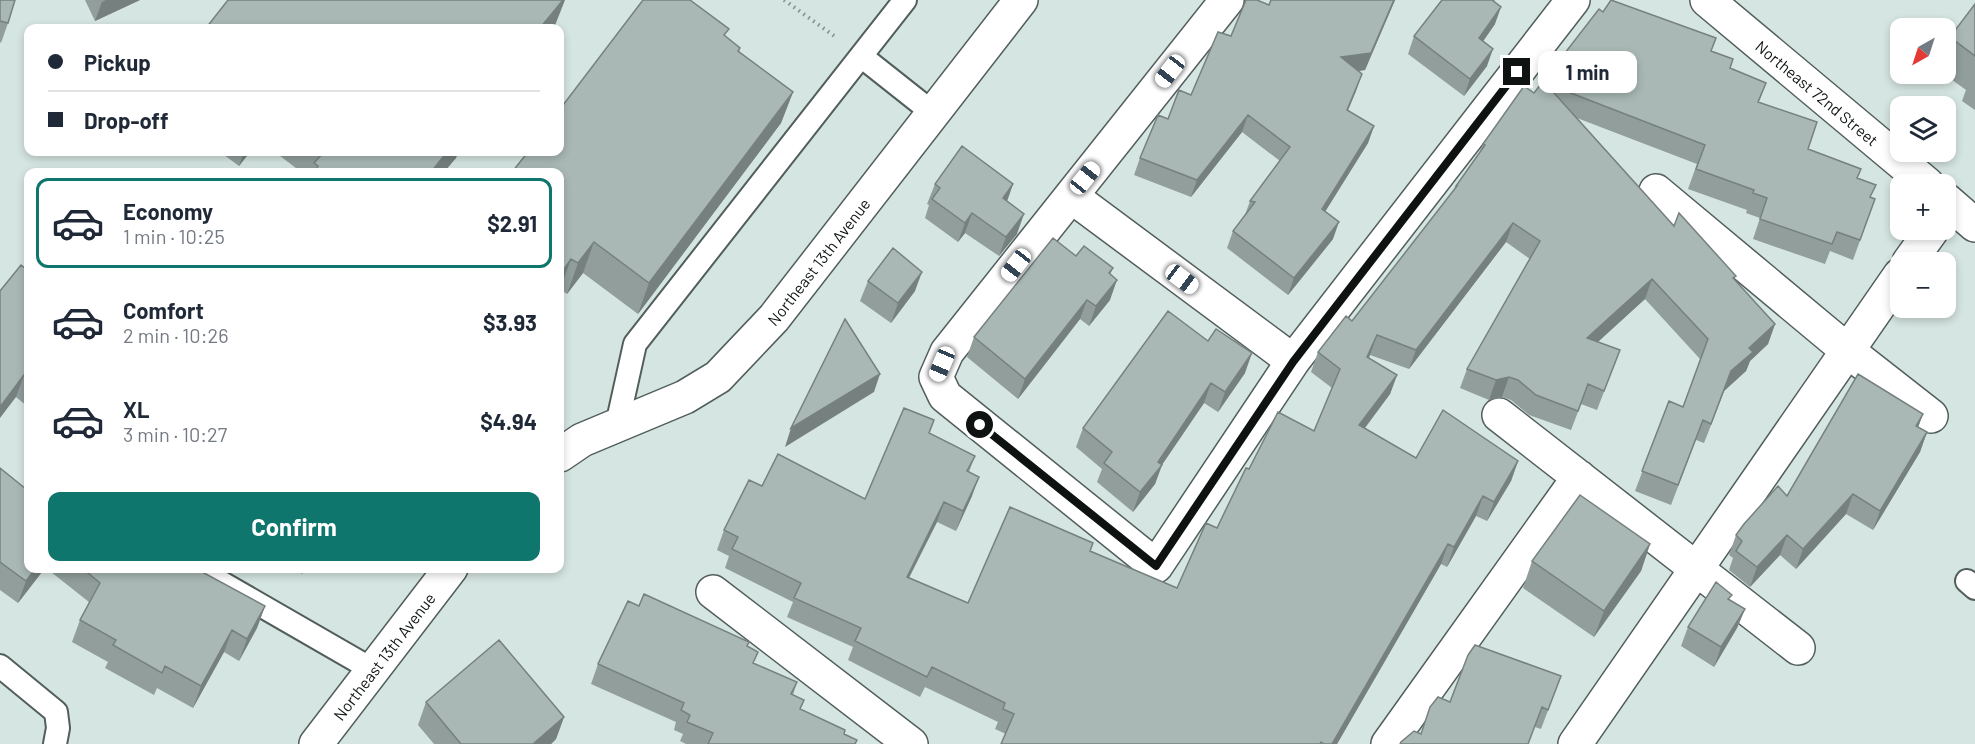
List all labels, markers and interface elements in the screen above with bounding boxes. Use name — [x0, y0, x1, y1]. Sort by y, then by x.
north arrow — [1890, 18, 1956, 84]
map controls — [1890, 18, 1956, 318]
street label: Northeast 72nd Street — [1752, 36, 1882, 149]
text: Pickup — [84, 49, 151, 75]
car — [1152, 51, 1188, 91]
callout: 1 min — [1538, 51, 1637, 93]
route end — [1503, 58, 1530, 85]
text: 1 min — [1566, 60, 1609, 84]
button: layers — [1890, 96, 1956, 162]
text: Drop-off — [84, 107, 168, 133]
car — [1067, 158, 1103, 198]
button: + — [1890, 174, 1956, 240]
street label: Northeast 13th Avenue — [763, 194, 873, 329]
icon: car — [51, 196, 105, 250]
text: Economy — [123, 198, 213, 224]
text: $2.91 — [487, 210, 537, 236]
text: 1 min · 10:25 — [123, 224, 225, 248]
car — [998, 245, 1034, 285]
button: − — [1890, 252, 1956, 318]
car — [1162, 261, 1202, 297]
icon: car — [51, 295, 105, 349]
text: Comfort — [123, 297, 204, 323]
text: $3.93 — [483, 309, 537, 335]
text: 2 min · 10:26 — [123, 323, 228, 347]
car — [927, 344, 957, 384]
icon: car — [51, 394, 105, 448]
text: XL — [123, 396, 149, 422]
text: $4.94 — [480, 408, 537, 434]
route start — [966, 411, 993, 438]
text: 3 min · 10:27 — [123, 422, 227, 446]
button: Confirm — [48, 492, 540, 561]
street label: Northeast 13th Avenue — [329, 588, 438, 723]

